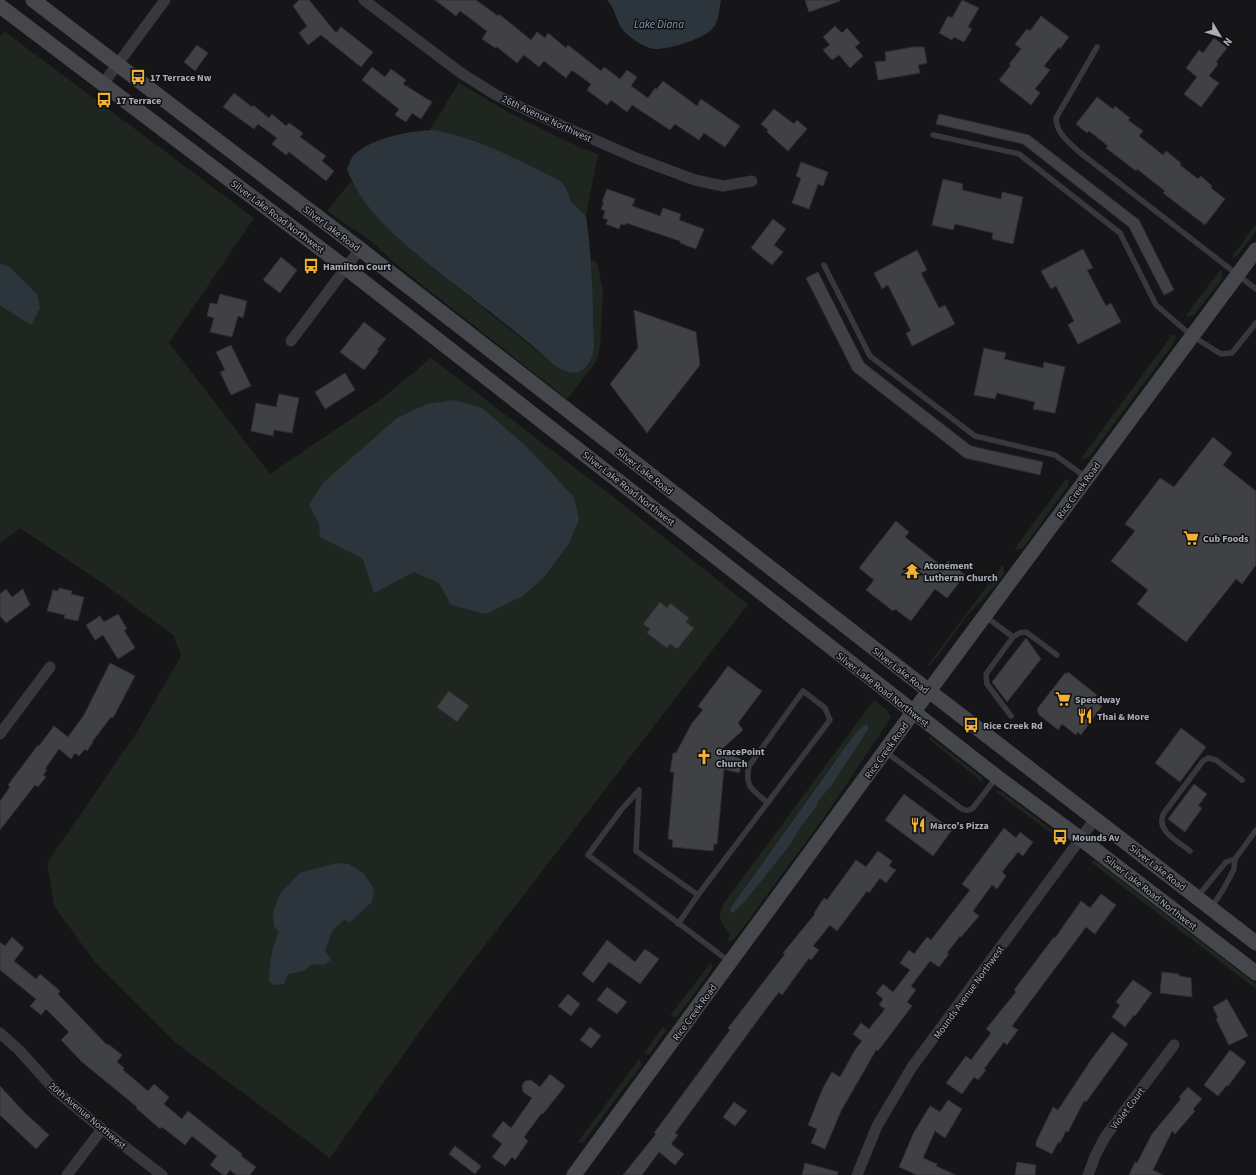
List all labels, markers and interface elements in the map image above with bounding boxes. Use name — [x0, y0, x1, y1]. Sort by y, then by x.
north arrow — [1200, 16, 1240, 56]
water label: Lake Diana — [634, 17, 684, 32]
text: N — [1219, 34, 1236, 49]
bus stop icon: 17 Terrace Nw — [129, 68, 147, 86]
place label: 17 Terrace Nw — [150, 71, 212, 85]
bus stop icon: 17 Terrace — [95, 91, 113, 109]
street label: 26th Avenue Northwest — [500, 92, 594, 146]
place label: 17 Terrace — [116, 94, 161, 108]
street label: Silver Lake Road Northwest — [228, 177, 328, 257]
street label: Silver Lake Road — [300, 203, 363, 255]
bus stop icon: Hamilton Court — [302, 257, 320, 275]
place label: Hamilton Court — [323, 260, 391, 274]
street label: Silver Lake Road — [613, 445, 676, 498]
street label: Silver Lake Road Northwest — [579, 448, 678, 530]
street label: Rice Creek Road — [1053, 459, 1104, 522]
supermarket icon: Cub Foods — [1182, 529, 1200, 547]
place label: Cub Foods — [1203, 532, 1249, 546]
place label: Atonement Lutheran Church — [923, 559, 998, 585]
temple icon: Atonement Lutheran Church — [903, 562, 921, 580]
street label: Silver Lake Road — [869, 644, 932, 697]
street label: Silver Lake Road Northwest — [833, 649, 932, 731]
supermarket icon: Speedway — [1054, 690, 1072, 708]
place label: Speedway — [1075, 693, 1121, 707]
restaurant icon: Thai & More — [1076, 707, 1094, 725]
place label: Thai & More — [1097, 710, 1149, 724]
bus stop icon: Rice Creek Rd — [962, 716, 980, 734]
street label: Rice Creek Road — [861, 719, 912, 782]
place label: Rice Creek Rd — [983, 719, 1043, 733]
place label: GracePoint Church — [716, 745, 765, 771]
church icon: GracePoint Church — [695, 748, 713, 766]
restaurant icon: Marco's Pizza — [909, 816, 927, 834]
place label: Marco's Pizza — [930, 819, 989, 833]
bus stop icon: Mounds Av — [1051, 828, 1069, 846]
place label: Mounds Av — [1072, 831, 1120, 845]
street label: Silver Lake Road — [1126, 841, 1189, 894]
street label: Silver Lake Road Northwest — [1101, 852, 1200, 934]
street label: Mounds Avenue Northwest — [930, 943, 1008, 1042]
street label: Rice Creek Road — [669, 981, 720, 1044]
street label: 20th Avenue Northwest — [46, 1079, 130, 1153]
street label: Violet Court — [1107, 1084, 1149, 1132]

